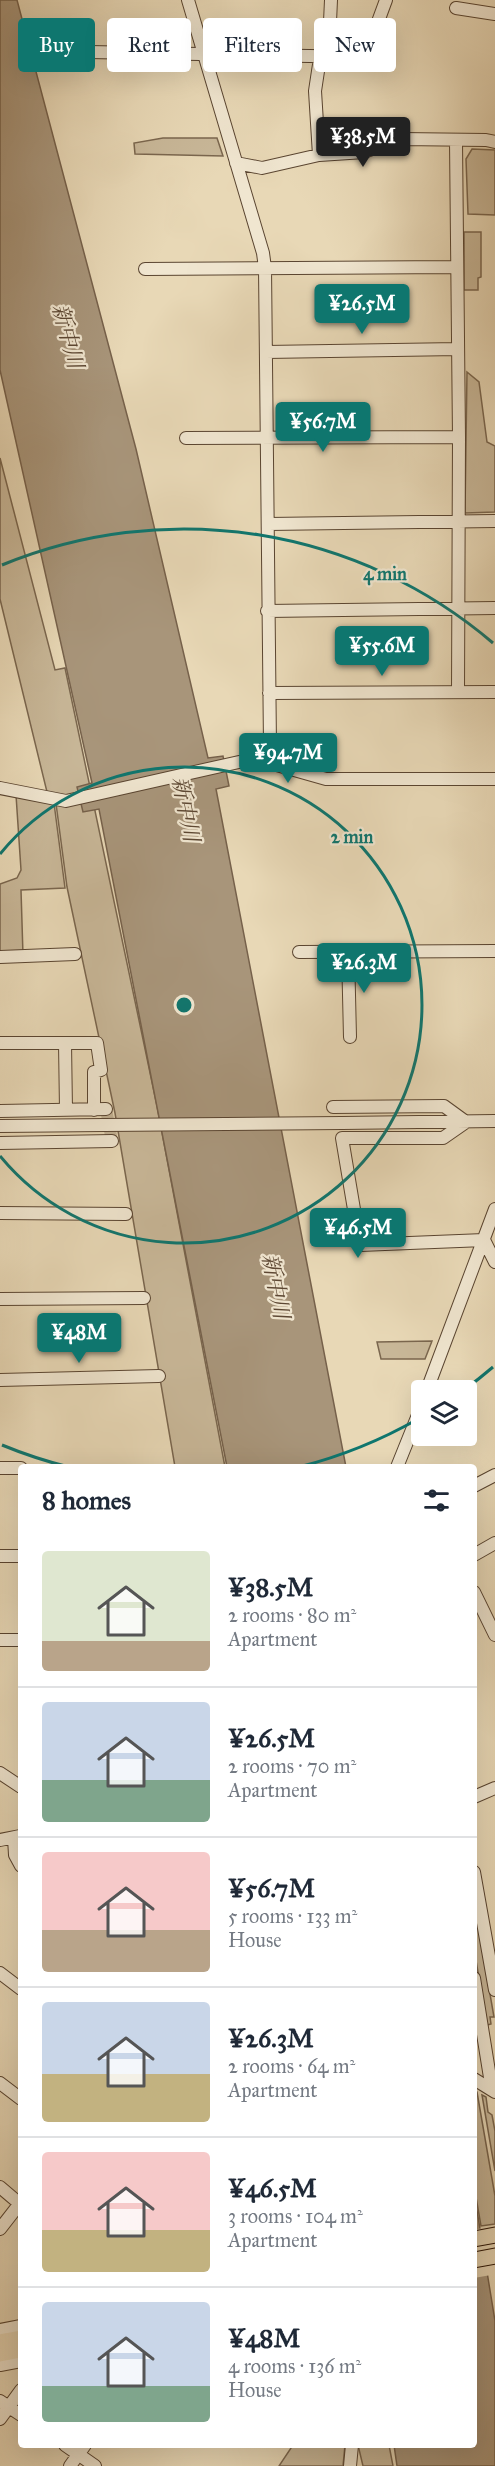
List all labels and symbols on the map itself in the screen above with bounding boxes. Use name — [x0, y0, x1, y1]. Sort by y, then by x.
pin: ¥38.5M — [314, 117, 412, 168]
pin: ¥26.5M — [313, 284, 411, 335]
water label: 新中川 — [46, 301, 90, 373]
pin: ¥56.7M — [274, 402, 372, 453]
text: 4 min — [363, 563, 407, 586]
pin: ¥55.6M — [333, 626, 431, 677]
pin: ¥94.7M — [239, 733, 337, 784]
water label: 新中川 — [166, 774, 206, 846]
text: 2 min — [331, 826, 374, 848]
pin: ¥26.3M — [315, 943, 413, 994]
centre of rings — [174, 995, 194, 1015]
pin: ¥46.5M — [309, 1208, 407, 1259]
water label: 新中川 — [256, 1251, 296, 1323]
pin: ¥48M — [43, 1313, 115, 1364]

